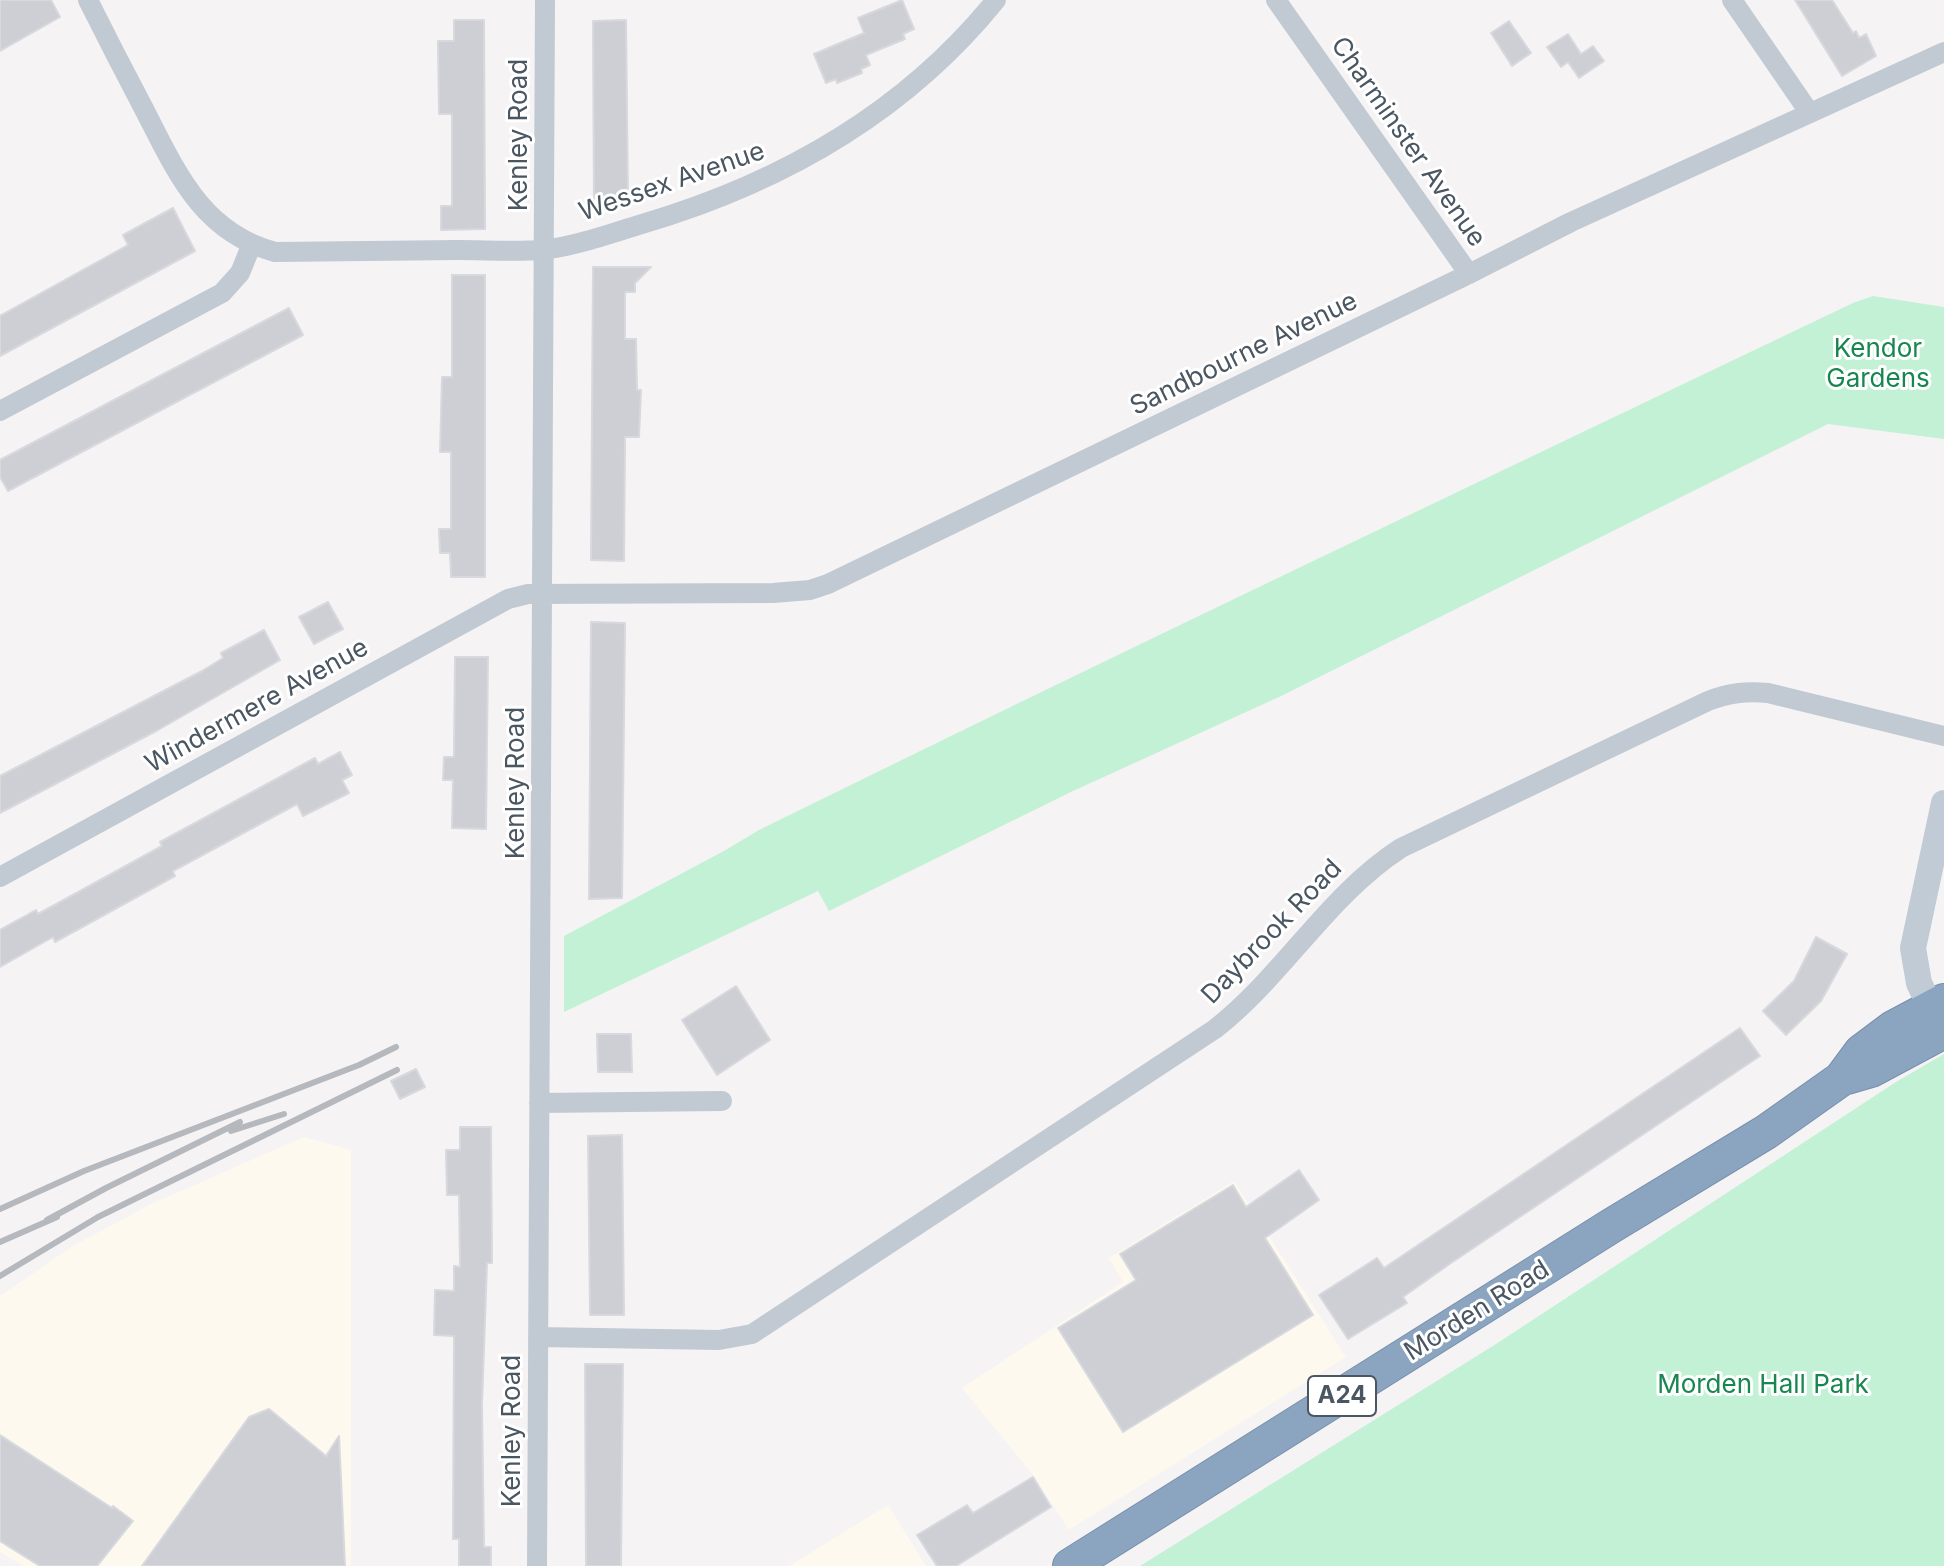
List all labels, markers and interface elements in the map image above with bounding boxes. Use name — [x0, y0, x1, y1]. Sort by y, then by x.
street label: Charminster Avenue — [1324, 31, 1492, 253]
street label: Kenley Road — [503, 59, 535, 211]
street label: Wessex Avenue — [575, 136, 769, 228]
street label: Sandbourne Avenue — [1125, 285, 1363, 423]
park label: Kendor Gardens — [1826, 333, 1930, 394]
street label: Windermere Avenue — [140, 632, 374, 780]
street label: Kenley Road — [500, 707, 532, 859]
street label: Daybrook Road — [1195, 853, 1349, 1011]
street label: Morden Road — [1399, 1254, 1555, 1368]
street label: Kenley Road — [496, 1355, 528, 1507]
park label: Morden Hall Park — [1657, 1369, 1869, 1401]
road number: A24 — [1308, 1376, 1376, 1416]

